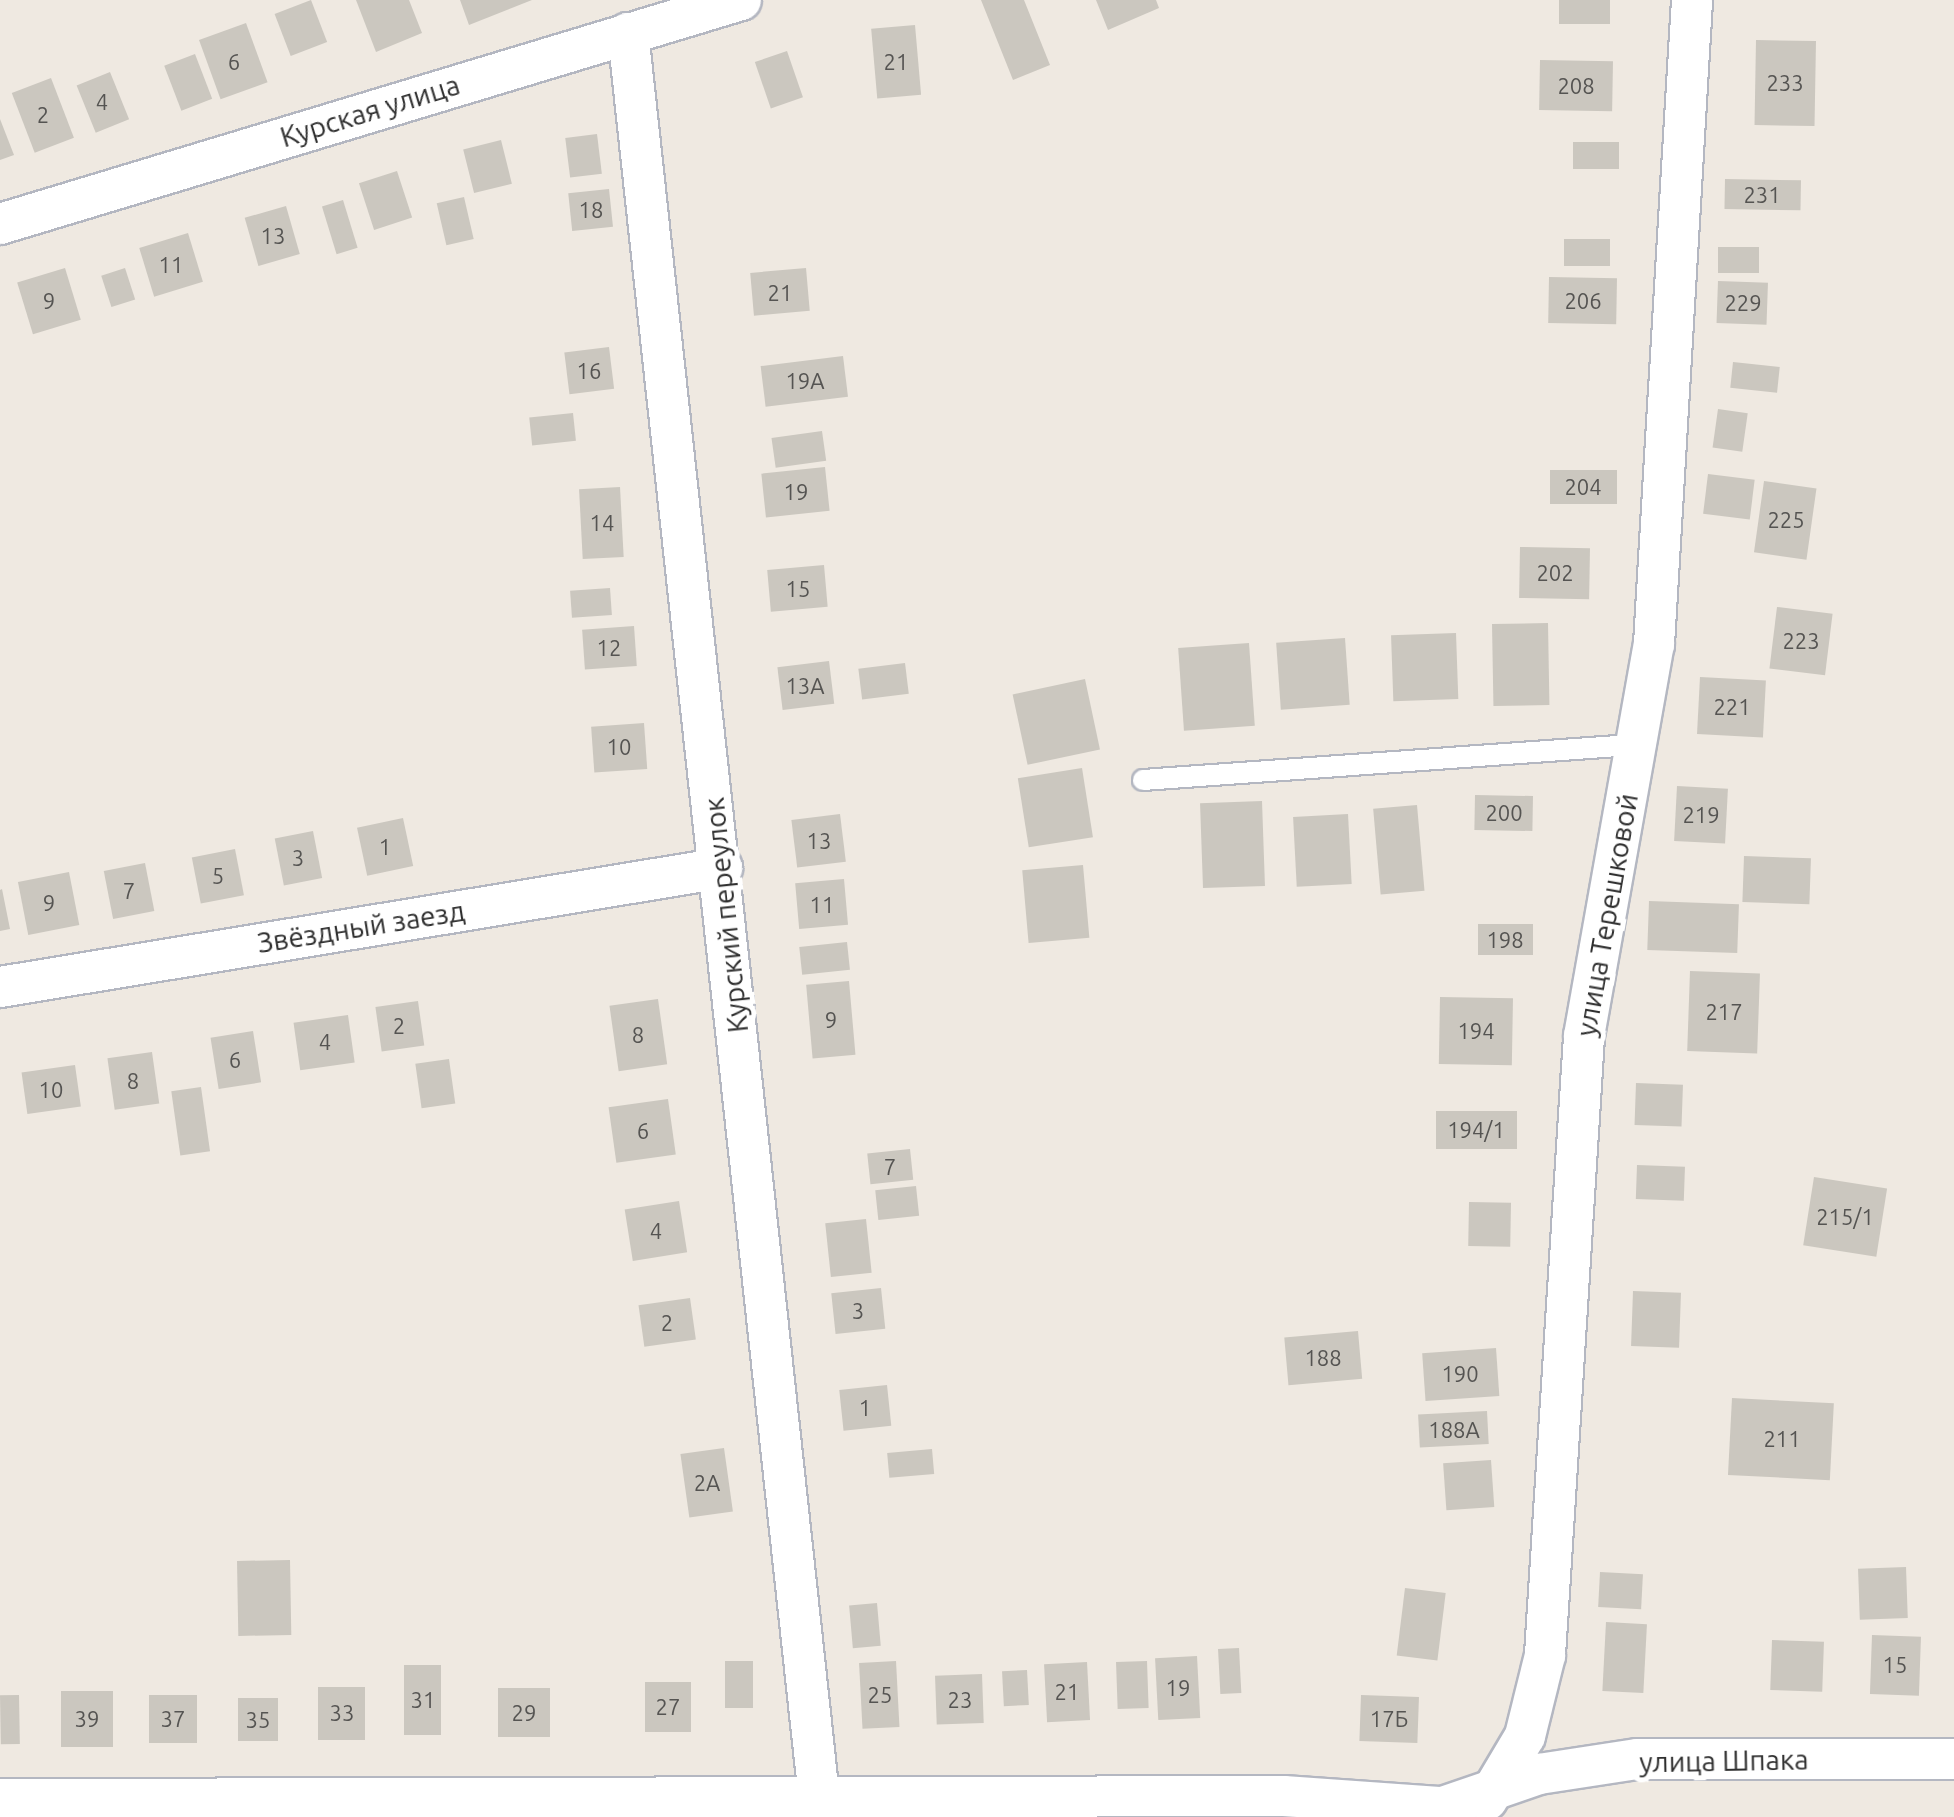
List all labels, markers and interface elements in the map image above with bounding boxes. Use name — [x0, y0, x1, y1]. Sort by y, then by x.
house number: 6 — [228, 49, 240, 75]
house number: 21 — [884, 49, 908, 75]
street label: Курская улица — [276, 68, 464, 154]
house number: 233 — [1766, 70, 1804, 96]
house number: 208 — [1557, 73, 1595, 99]
house number: 4 — [96, 89, 108, 115]
house number: 2 — [37, 102, 49, 128]
house number: 231 — [1743, 182, 1781, 208]
house number: 18 — [579, 197, 603, 223]
house number: 13 — [261, 223, 285, 249]
house number: 11 — [159, 252, 183, 278]
house number: 21 — [768, 280, 792, 306]
house number: 9 — [43, 288, 55, 314]
house number: 206 — [1564, 288, 1602, 314]
house number: 229 — [1724, 290, 1762, 316]
house number: 16 — [577, 358, 601, 384]
house number: 19А — [785, 368, 825, 394]
house number: 204 — [1564, 474, 1602, 500]
house number: 19 — [784, 479, 808, 505]
house number: 225 — [1767, 507, 1805, 533]
house number: 14 — [590, 510, 614, 536]
house number: 202 — [1536, 560, 1574, 586]
house number: 15 — [786, 576, 810, 602]
house number: 223 — [1782, 628, 1820, 654]
house number: 12 — [597, 635, 621, 661]
house number: 13А — [785, 673, 825, 699]
house number: 221 — [1713, 694, 1751, 720]
house number: 10 — [607, 734, 631, 760]
street label: улица Терешковой — [1569, 791, 1645, 1039]
street label: Курский переулок — [697, 796, 755, 1034]
house number: 200 — [1485, 800, 1523, 826]
house number: 219 — [1682, 802, 1720, 828]
house number: 13 — [807, 828, 831, 854]
house number: 1 — [379, 834, 391, 860]
house number: 3 — [292, 845, 304, 871]
house number: 5 — [212, 863, 224, 889]
house number: 7 — [123, 878, 135, 904]
house number: 9 — [43, 890, 55, 916]
house number: 11 — [810, 892, 834, 918]
street label: Звёздный заезд — [255, 894, 467, 960]
house number: 198 — [1486, 927, 1524, 953]
house number: 217 — [1705, 999, 1743, 1025]
house number: 9 — [825, 1007, 837, 1033]
house number: 2 — [393, 1013, 405, 1039]
house number: 194 — [1457, 1018, 1495, 1044]
house number: 8 — [632, 1022, 644, 1048]
house number: 4 — [319, 1029, 331, 1055]
house number: 6 — [229, 1047, 241, 1073]
house number: 8 — [127, 1068, 139, 1094]
house number: 10 — [39, 1077, 63, 1103]
house number: 194/1 — [1447, 1117, 1505, 1143]
house number: 6 — [637, 1118, 649, 1144]
house number: 7 — [884, 1154, 896, 1180]
house number: 215/1 — [1816, 1204, 1874, 1230]
house number: 4 — [650, 1218, 662, 1244]
house number: 3 — [852, 1298, 864, 1324]
house number: 2 — [661, 1310, 673, 1336]
house number: 188 — [1304, 1345, 1342, 1371]
house number: 190 — [1441, 1361, 1479, 1387]
house number: 1 — [859, 1395, 871, 1421]
house number: 188А — [1428, 1417, 1480, 1443]
house number: 211 — [1763, 1426, 1801, 1452]
house number: 2А — [694, 1470, 720, 1496]
house number: 15 — [1883, 1652, 1907, 1678]
house number: 19 — [1166, 1675, 1190, 1701]
house number: 21 — [1055, 1679, 1079, 1705]
house number: 25 — [868, 1682, 892, 1708]
house number: 31 — [411, 1687, 435, 1713]
house number: 23 — [948, 1687, 972, 1713]
house number: 27 — [656, 1694, 680, 1720]
house number: 33 — [330, 1700, 354, 1726]
house number: 29 — [512, 1700, 536, 1726]
house number: 39 — [75, 1706, 99, 1732]
house number: 37 — [161, 1706, 185, 1732]
house number: 17Б — [1370, 1706, 1408, 1732]
house number: 35 — [246, 1707, 270, 1733]
street label: улица Шпака — [1639, 1743, 1809, 1779]

